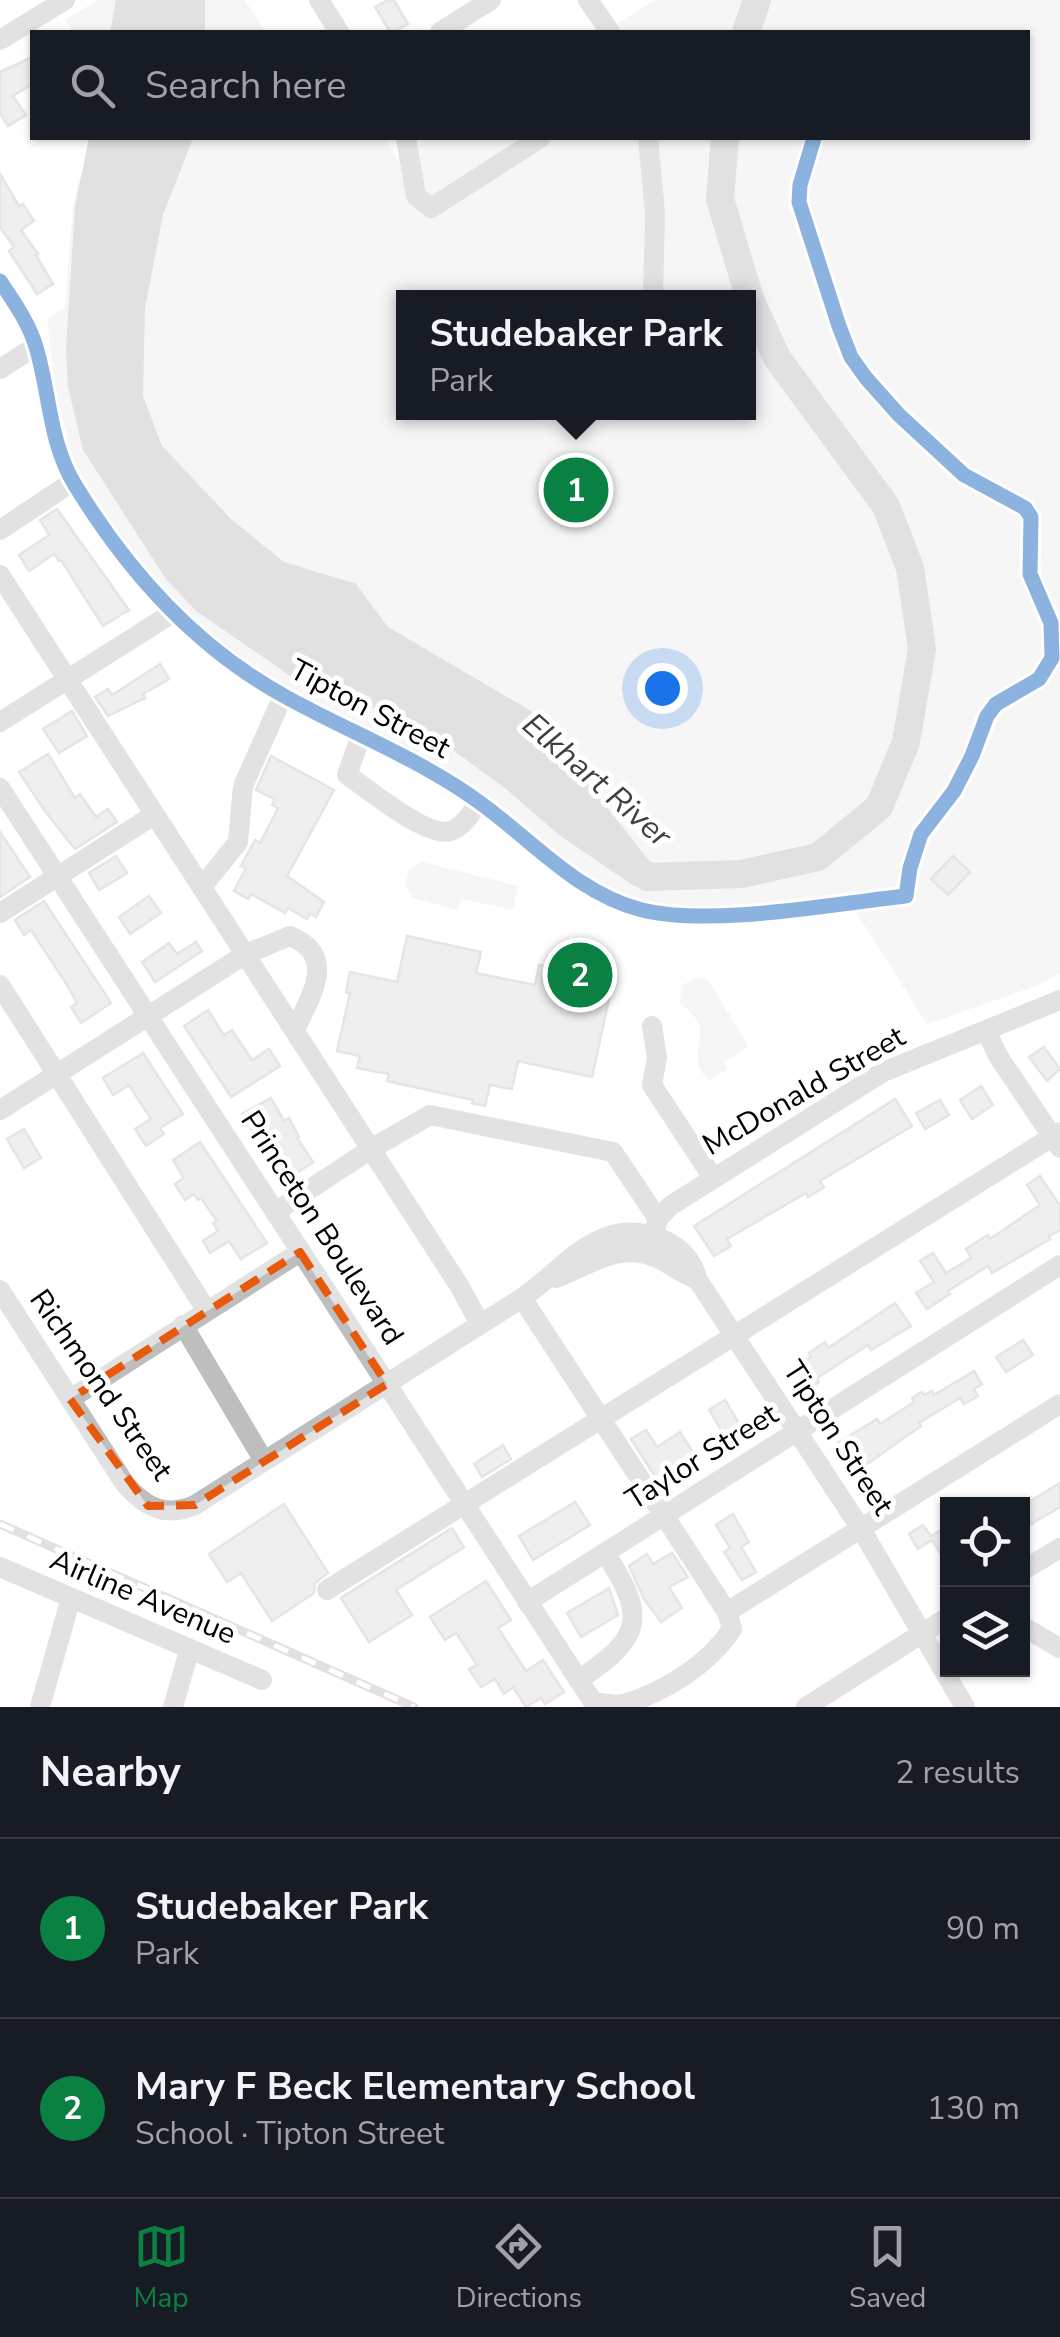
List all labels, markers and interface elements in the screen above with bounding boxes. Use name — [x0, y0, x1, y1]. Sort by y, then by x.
search box — [30, 30, 1030, 140]
icon: search — [65, 58, 120, 113]
text: Search here — [145, 60, 346, 111]
popup — [396, 290, 756, 420]
text: Studebaker Park — [429, 308, 723, 359]
text: Park — [429, 359, 493, 402]
pin: 1 — [544, 452, 608, 528]
street label: Tipton Street — [283, 650, 458, 769]
your location — [637, 663, 688, 714]
water label: Elkhart River — [513, 703, 682, 858]
pin: 2 — [548, 938, 612, 1012]
street label: McDonald Street — [695, 1016, 913, 1166]
street label: Princeton Boulevard — [231, 1103, 413, 1353]
street label: Richmond Street — [20, 1281, 182, 1489]
street label: Tipton Street — [773, 1353, 903, 1523]
street label: Taylor Street — [618, 1394, 786, 1520]
map controls — [940, 1497, 1030, 1677]
button: locate — [940, 1497, 1030, 1587]
street label: Airline Avenue — [44, 1539, 242, 1655]
button: layers — [940, 1587, 1030, 1677]
text: Nearby — [40, 1744, 181, 1801]
text: 2 results — [895, 1751, 1020, 1794]
text: Studebaker Park — [135, 1881, 428, 1932]
text: 1 — [63, 1907, 82, 1950]
text: 90 m — [946, 1907, 1020, 1950]
text: Park — [135, 1932, 199, 1975]
text: Mary F Beck Elementary School — [135, 2061, 695, 2112]
text: 2 — [63, 2087, 82, 2130]
text: 130 m — [927, 2087, 1020, 2130]
text: School · Tipton Street — [135, 2112, 444, 2155]
tab: Map — [134, 2219, 189, 2317]
tab: Directions — [456, 2219, 582, 2317]
tab: Saved — [849, 2219, 926, 2317]

